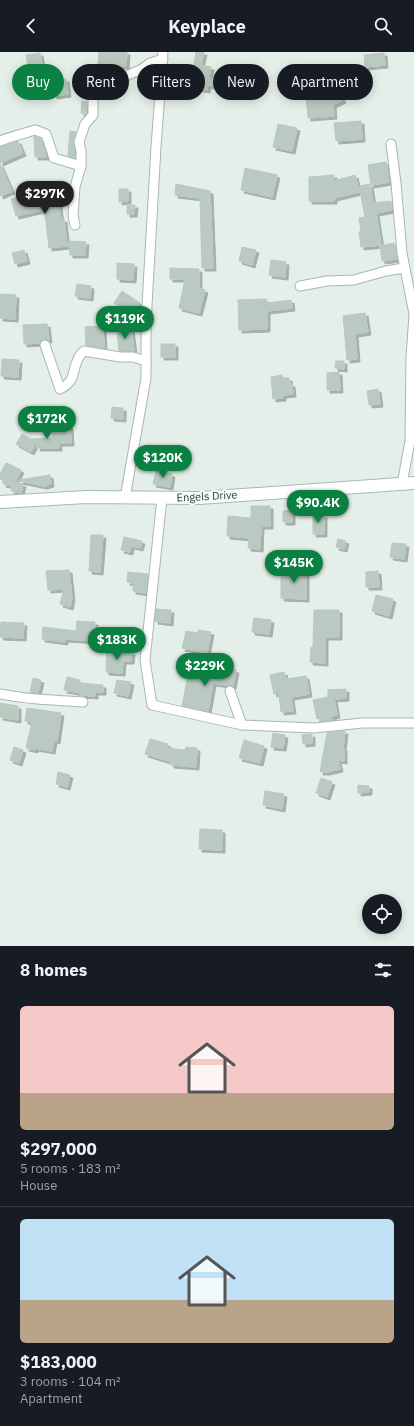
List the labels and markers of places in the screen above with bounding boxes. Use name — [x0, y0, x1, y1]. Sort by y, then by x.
pin: $297K — [17, 181, 73, 215]
pin: $119K — [97, 306, 153, 340]
pin: $172K — [19, 406, 75, 440]
pin: $120K — [135, 445, 191, 479]
pin: $90.4K — [285, 490, 351, 524]
pin: $145K — [266, 550, 322, 584]
pin: $183K — [89, 627, 145, 661]
pin: $229K — [177, 653, 233, 687]

